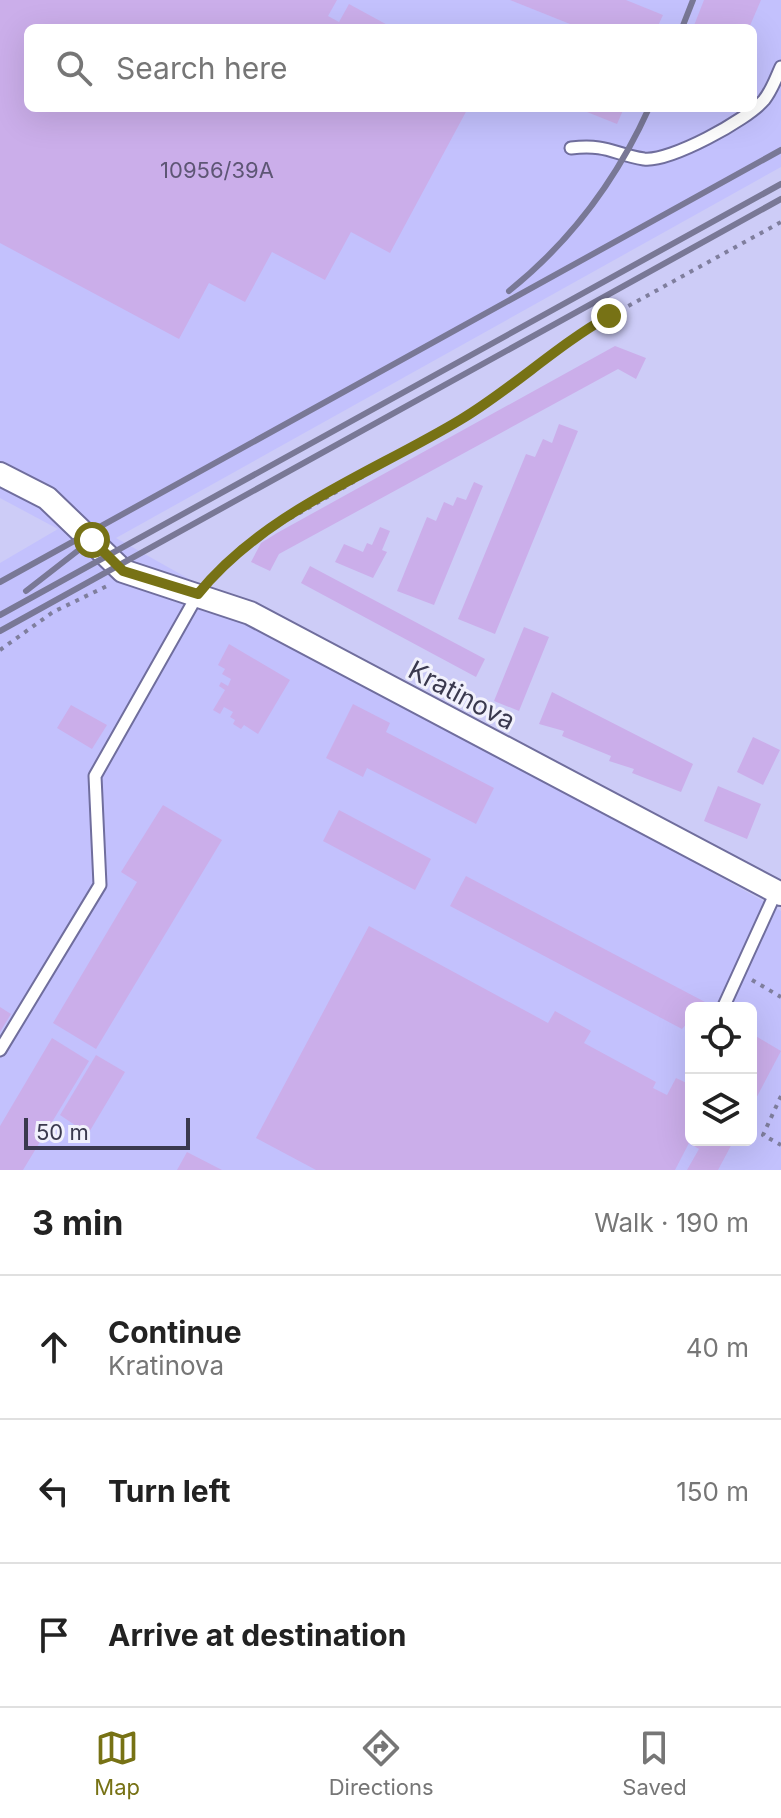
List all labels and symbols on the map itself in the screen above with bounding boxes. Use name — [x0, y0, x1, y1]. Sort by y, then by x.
house number: 10956/39A — [160, 157, 274, 183]
route end — [591, 298, 627, 334]
route start — [74, 522, 110, 558]
street label: Kratinova — [403, 654, 521, 736]
scale bar — [24, 1114, 190, 1150]

